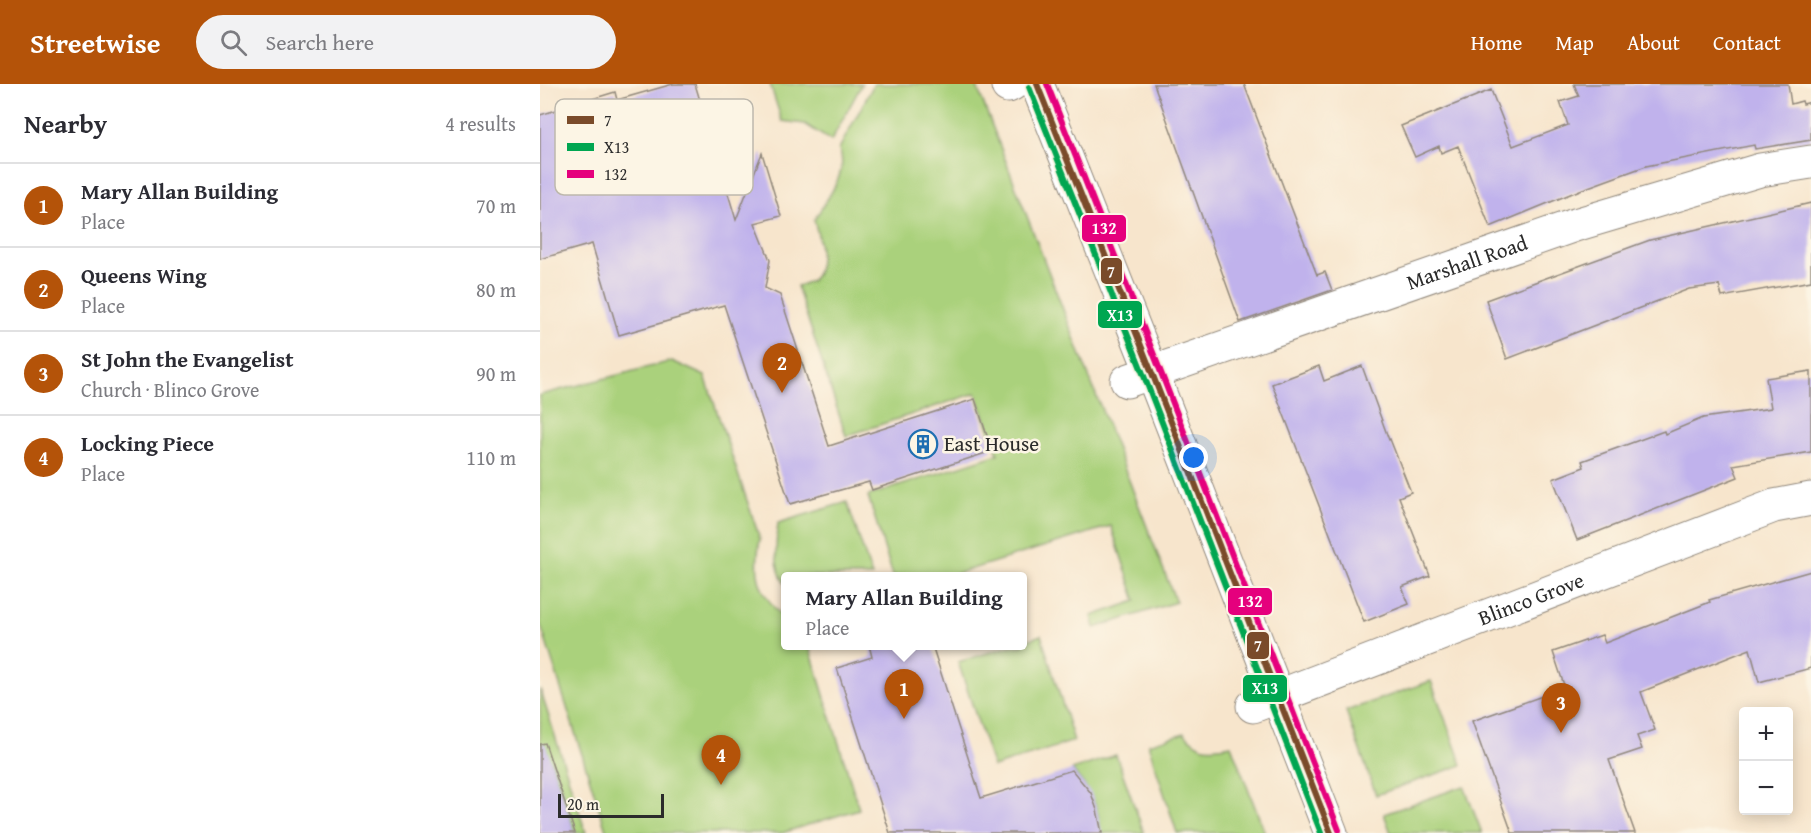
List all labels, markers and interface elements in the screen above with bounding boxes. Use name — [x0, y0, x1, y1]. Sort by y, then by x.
search box — [196, 15, 616, 69]
text: Streetwise — [30, 22, 160, 63]
icon: search — [217, 26, 250, 59]
text: Search here — [265, 26, 374, 58]
text: Home — [1471, 27, 1522, 58]
text: Map — [1555, 27, 1594, 58]
text: About — [1627, 27, 1680, 58]
text: Contact — [1713, 27, 1781, 58]
legend — [555, 99, 753, 195]
text: Nearby — [24, 104, 107, 143]
text: 7 — [604, 108, 612, 132]
text: 4 results — [445, 109, 516, 138]
text: X13 — [604, 135, 629, 159]
text: 132 — [604, 162, 627, 186]
text: Mary Allan Building — [81, 175, 278, 207]
text: 1 — [38, 191, 49, 220]
text: 70 m — [476, 191, 516, 220]
text: Place — [81, 207, 125, 236]
line badge: 132 — [1081, 214, 1127, 243]
text: 132 — [1092, 216, 1116, 240]
street label: Marshall Road — [1402, 226, 1532, 298]
line badge: 7 — [1100, 257, 1123, 285]
text: Queens Wing — [81, 259, 207, 291]
text: 7 — [1107, 259, 1115, 283]
text: 2 — [38, 275, 49, 304]
text: 80 m — [476, 275, 516, 304]
text: Place — [81, 291, 125, 320]
line badge: X13 — [1097, 300, 1143, 329]
text: X13 — [1107, 303, 1133, 327]
text: St John the Evangelist — [81, 343, 294, 375]
pin: 2 — [762, 344, 802, 393]
text: 3 — [38, 359, 49, 388]
text: 90 m — [476, 359, 516, 388]
text: Church · Blinco Grove — [81, 375, 259, 404]
text: Locking Piece — [81, 427, 214, 459]
building icon: East House — [907, 428, 939, 460]
place label: East House — [944, 428, 1039, 459]
text: 4 — [38, 443, 49, 472]
text: 110 m — [466, 443, 516, 472]
your location — [1179, 443, 1208, 472]
text: Place — [81, 459, 125, 488]
street label: Blinco Grove — [1474, 564, 1589, 633]
popup — [781, 572, 1027, 650]
text: Mary Allan Building — [805, 581, 1003, 613]
line badge: 132 — [1227, 587, 1273, 616]
text: 132 — [1238, 589, 1262, 613]
text: Place — [805, 613, 850, 642]
line badge: 7 — [1246, 631, 1270, 660]
text: 7 — [1254, 633, 1262, 657]
pin: 1 — [884, 670, 924, 719]
line badge: X13 — [1242, 674, 1288, 703]
text: X13 — [1252, 676, 1278, 700]
pin: 3 — [1542, 684, 1580, 733]
map controls — [1739, 707, 1793, 815]
button: + — [1739, 707, 1793, 761]
pin: 4 — [702, 736, 741, 785]
button: − — [1739, 761, 1793, 815]
scale bar — [558, 791, 664, 818]
text: 20 m — [567, 792, 599, 816]

